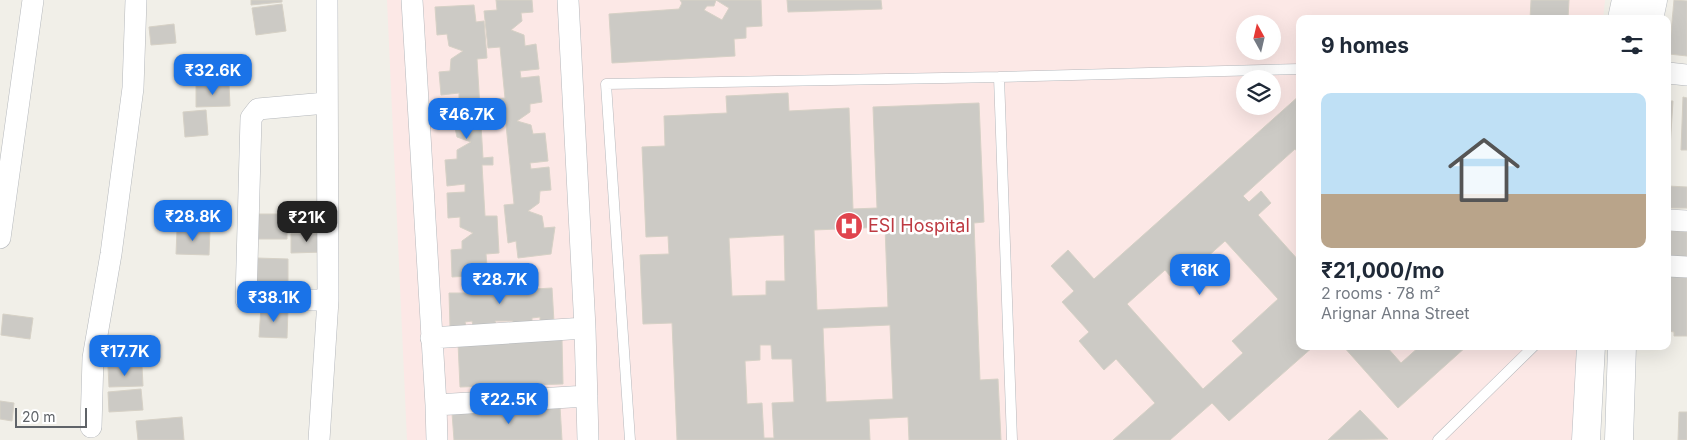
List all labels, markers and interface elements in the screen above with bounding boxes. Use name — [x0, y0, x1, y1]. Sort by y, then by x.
north arrow — [1236, 15, 1281, 60]
map controls — [1236, 15, 1281, 115]
icon: filters — [1618, 31, 1646, 59]
text: 9 homes — [1321, 33, 1409, 58]
pin: ₹32.6K — [172, 54, 254, 96]
text: ₹32.6K — [185, 60, 241, 80]
button: layers — [1236, 70, 1281, 115]
pin: ₹46.7K — [426, 98, 508, 140]
text: ₹46.7K — [439, 104, 495, 124]
icon: home — [1439, 125, 1529, 215]
pin: ₹28.8K — [152, 200, 234, 242]
pin: ₹21K — [277, 200, 337, 243]
text: ₹28.8K — [165, 206, 221, 226]
text: ₹21K — [288, 207, 326, 227]
hospital icon: ESI Hospital — [834, 211, 864, 241]
place label: ESI Hospital — [868, 215, 970, 236]
pin: ₹16K — [1170, 254, 1230, 296]
text: ₹21,000/mo — [1321, 258, 1444, 283]
text: ₹16K — [1181, 260, 1219, 280]
pin: ₹28.7K — [459, 262, 541, 305]
text: ₹28.7K — [472, 269, 528, 289]
pin: ₹38.1K — [233, 280, 315, 323]
text: 2 rooms · 78 m² — [1321, 283, 1441, 303]
text: ₹38.1K — [248, 287, 300, 307]
text: Arignar Anna Street — [1321, 303, 1470, 323]
pin: ₹17.7K — [84, 334, 166, 377]
text: ₹17.7K — [100, 341, 150, 361]
pin: ₹22.5K — [468, 382, 550, 425]
text: ₹22.5K — [481, 389, 537, 409]
scale bar — [15, 405, 88, 428]
text: 20 m — [22, 408, 56, 425]

